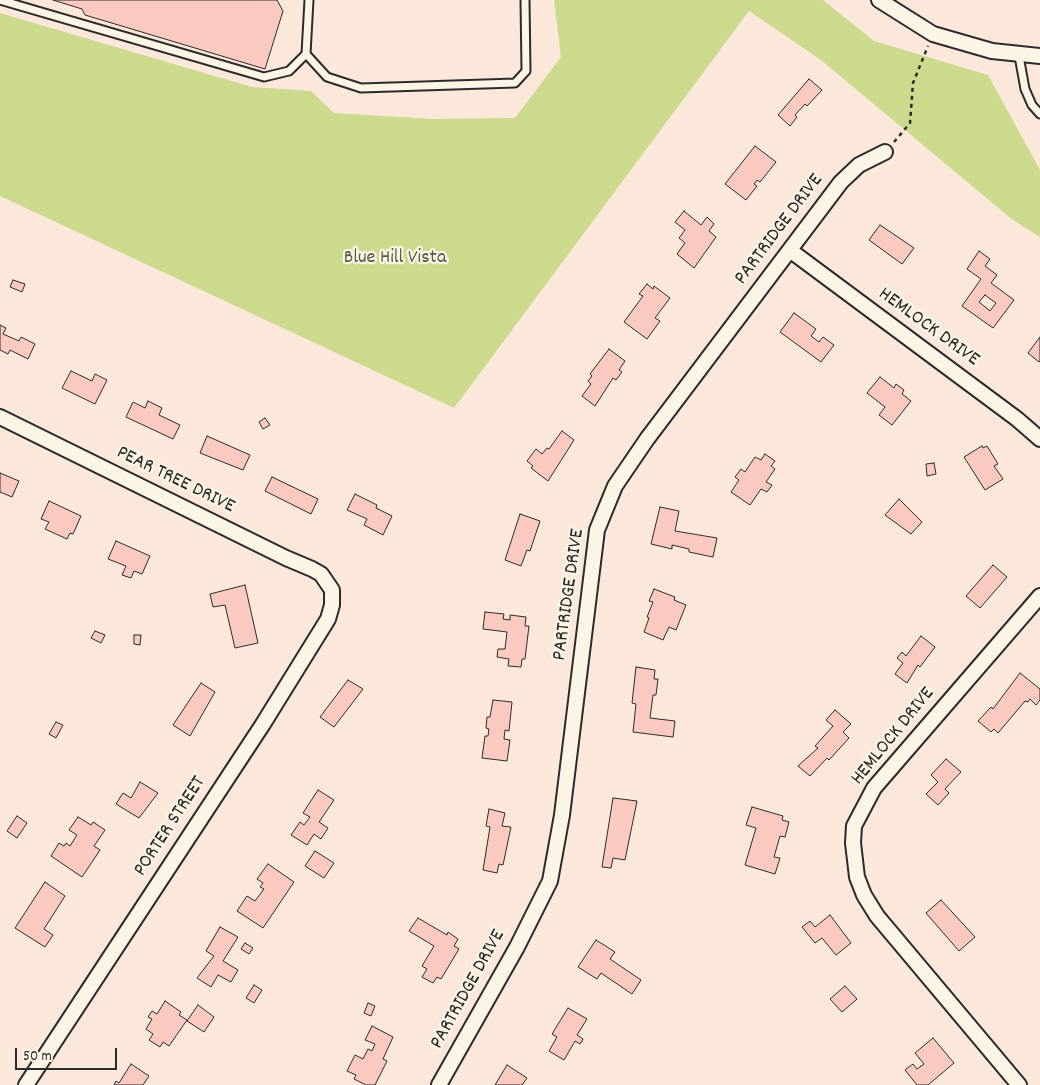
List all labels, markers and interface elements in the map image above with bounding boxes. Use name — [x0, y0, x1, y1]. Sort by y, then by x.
street label: PARTRIDGE DRIVE — [730, 170, 830, 290]
park label: Blue Hill Vista — [344, 247, 446, 271]
street label: HEMLOCK DRIVE — [873, 283, 983, 373]
street label: PEAR TREE DRIVE — [112, 442, 238, 520]
street label: PARTRIDGE DRIVE — [549, 528, 591, 662]
street label: HEMLOCK DRIVE — [847, 683, 941, 791]
street label: PORTER STREET — [130, 772, 212, 882]
street label: PARTRIDGE DRIVE — [426, 926, 512, 1054]
scale bar — [18, 1038, 120, 1070]
text: 50 m — [23, 1046, 52, 1068]

